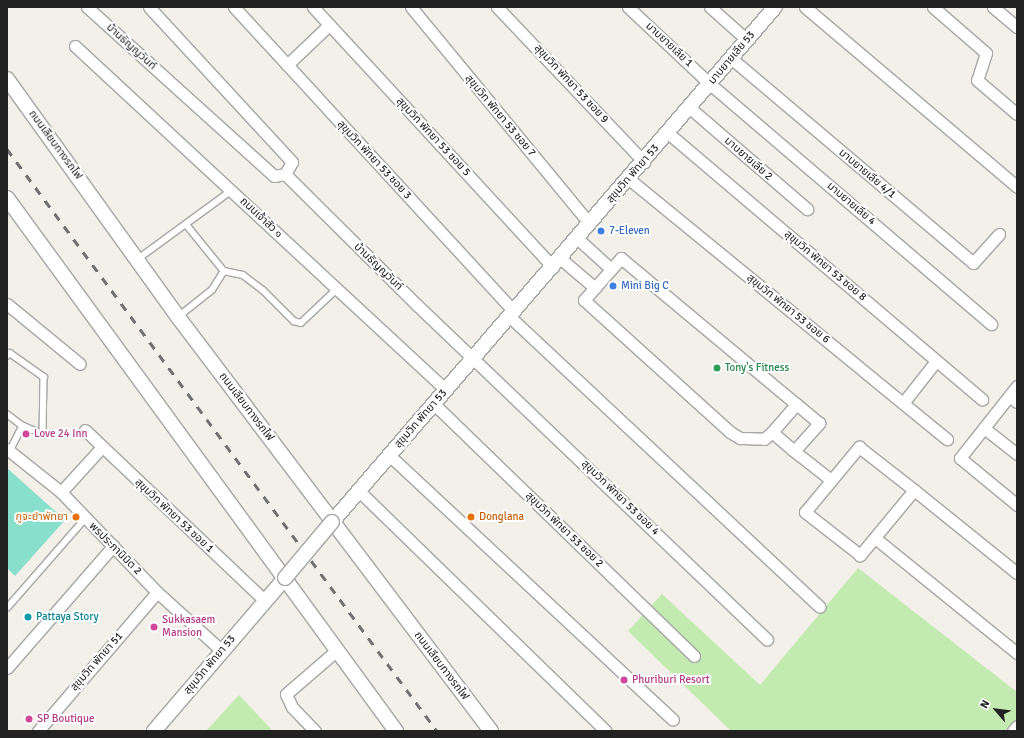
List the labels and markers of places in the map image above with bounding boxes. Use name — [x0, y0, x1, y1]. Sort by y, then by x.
place label: 7-Eleven — [609, 224, 650, 238]
marker: 7-Eleven — [596, 226, 606, 236]
place label: Mini Big C — [621, 279, 669, 293]
marker: Mini Big C — [608, 281, 618, 291]
place label: Tony's Fitness — [725, 361, 789, 375]
marker: Tony's Fitness — [712, 363, 722, 373]
place label: Love 24 Inn — [34, 427, 87, 441]
marker: Love 24 Inn — [21, 429, 31, 439]
place label: กูจะยำพัทยา — [15, 510, 68, 524]
place label: Donglana — [479, 510, 524, 524]
marker: กูจะยำพัทยา — [71, 512, 81, 522]
marker: Donglana — [466, 512, 476, 522]
place label: Pattaya Story — [36, 610, 99, 624]
marker: Pattaya Story — [23, 612, 33, 622]
place label: Sukkasaem Mansion — [162, 614, 215, 640]
marker: Sukkasaem Mansion — [149, 622, 159, 632]
place label: Phuriburi Resort — [632, 673, 710, 687]
marker: Phuriburi Resort — [619, 675, 629, 685]
place label: SP Boutique — [37, 712, 94, 726]
marker: SP Boutique — [24, 714, 34, 724]

